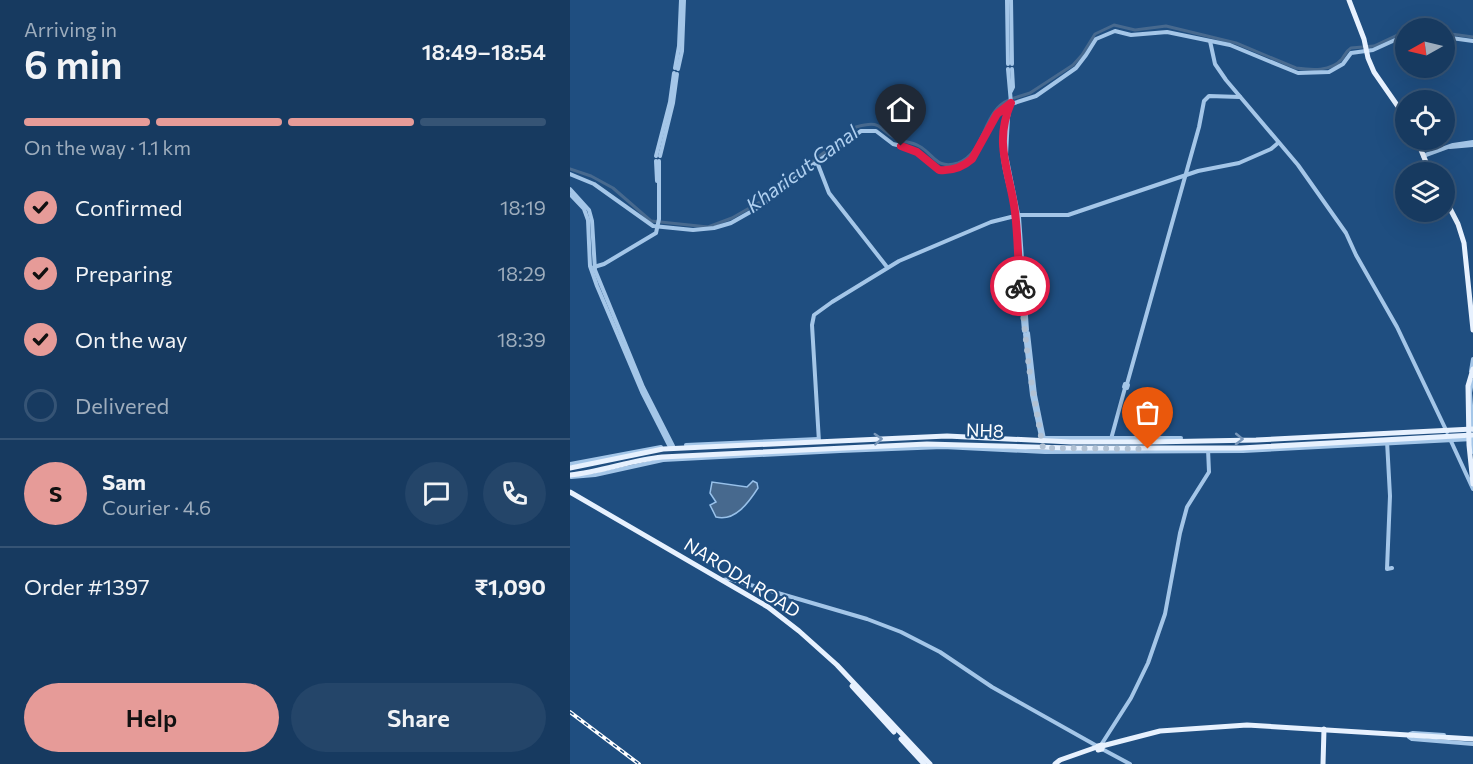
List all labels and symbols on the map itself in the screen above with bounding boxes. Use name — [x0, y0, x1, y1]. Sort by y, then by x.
north arrow — [1395, 18, 1455, 78]
pin — [875, 84, 926, 146]
water label: Kharicut Canal — [741, 119, 863, 217]
courier — [990, 256, 1050, 316]
pin — [1122, 387, 1173, 449]
street label: NH8 — [966, 418, 1004, 442]
one-way arrow — [874, 433, 883, 446]
one-way arrow — [1235, 433, 1244, 445]
street label: NARODA ROAD — [680, 533, 805, 622]

